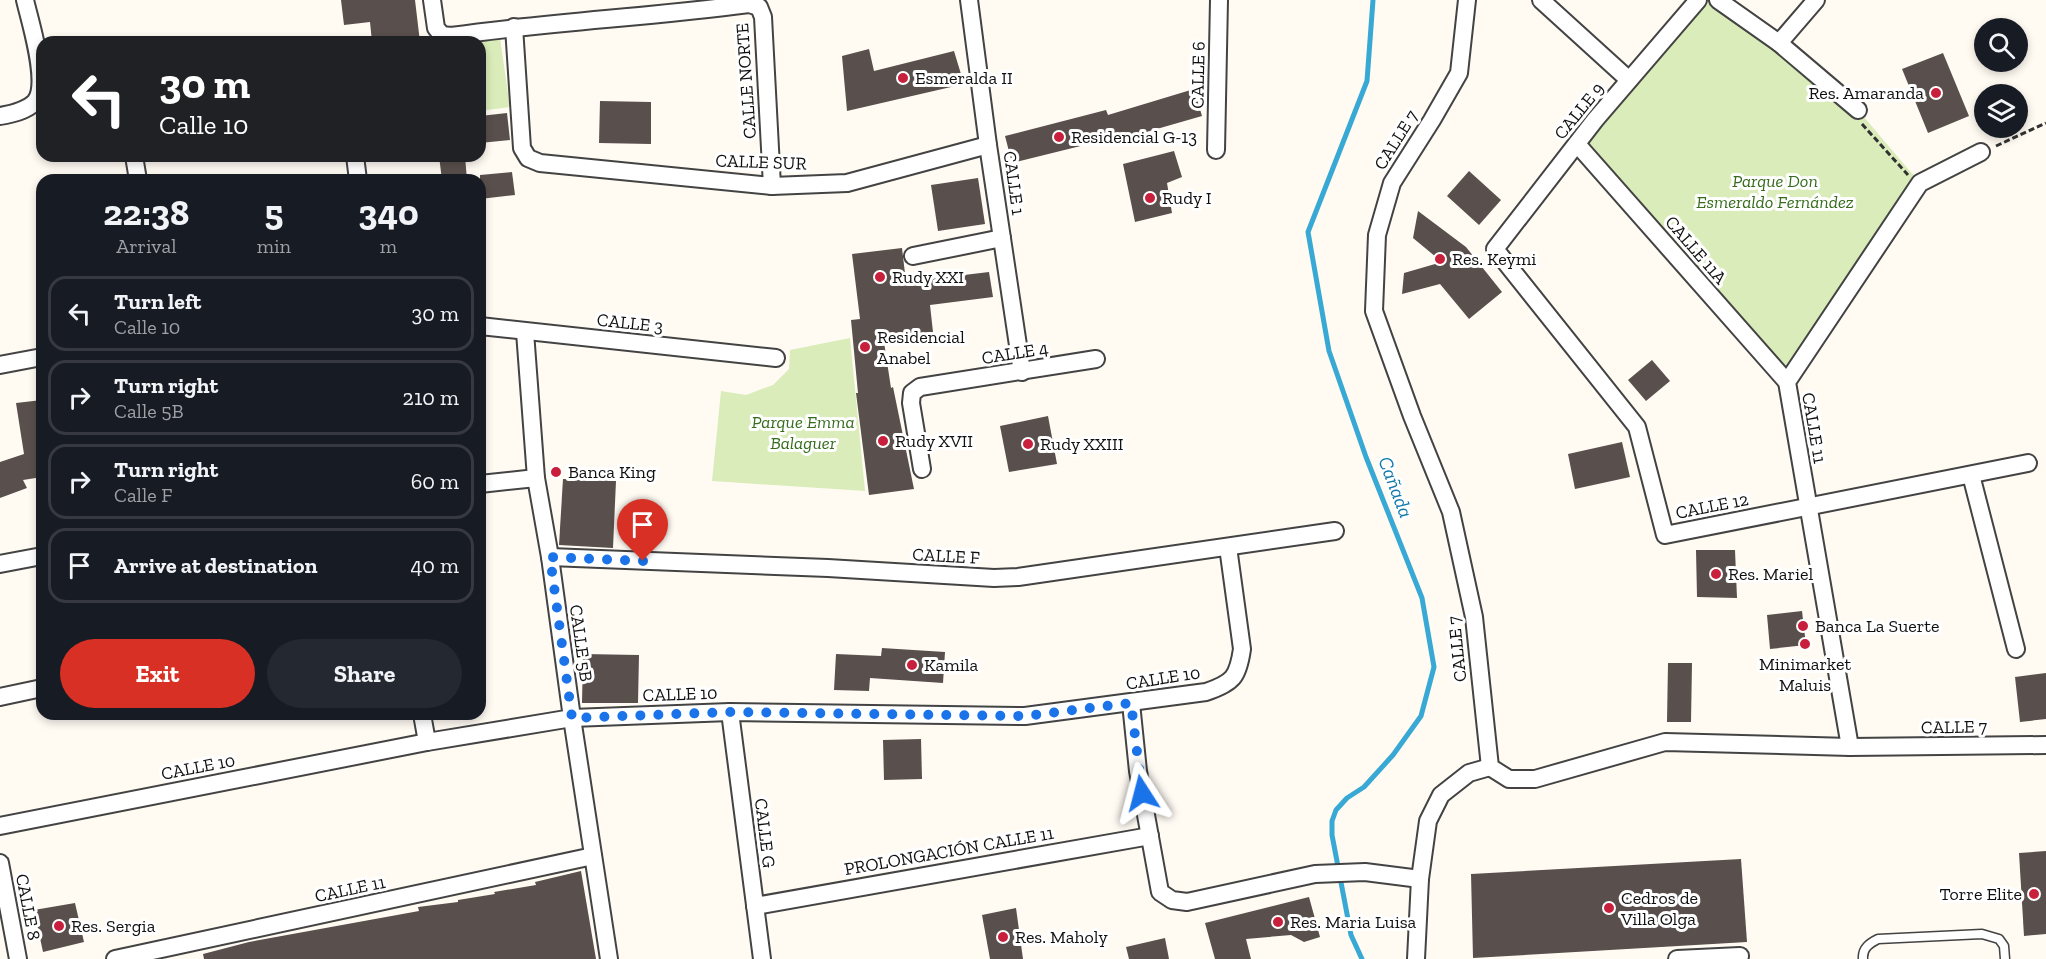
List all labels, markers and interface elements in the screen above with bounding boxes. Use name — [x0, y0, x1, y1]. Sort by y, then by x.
map controls — [1974, 18, 2028, 138]
button: search — [1974, 18, 2028, 72]
street label: CALLE NORTE — [731, 22, 761, 140]
street label: CALLE 6 — [1186, 41, 1210, 109]
text: 30 m — [159, 58, 250, 109]
icon: left — [60, 60, 138, 138]
place label: Esmeralda II — [915, 67, 1013, 89]
marker: Esmeralda II — [896, 71, 910, 85]
street label: CALLE 9 — [1549, 78, 1609, 144]
place label: Res. Amaranda — [1808, 82, 1924, 104]
button: layers — [1974, 84, 2028, 138]
marker: Res. Amaranda — [1929, 86, 1943, 100]
street label: CALLE 7 — [1369, 106, 1423, 174]
text: Calle 10 — [159, 109, 249, 141]
place label: Residencial G-13 — [1071, 126, 1197, 148]
marker: Residencial G-13 — [1052, 130, 1066, 144]
street label: CALLE SUR — [715, 149, 807, 175]
street label: CALLE 1 — [999, 150, 1029, 217]
park label: Parque Don Esmeraldo Fernández — [1696, 170, 1854, 213]
place label: Rudy I — [1162, 187, 1212, 209]
text: 22:38 — [103, 191, 189, 234]
text: 5 — [264, 191, 283, 234]
text: 340 — [358, 191, 419, 234]
marker: Rudy I — [1143, 191, 1157, 205]
street label: CALLE 11A — [1660, 211, 1732, 289]
text: Arrival — [116, 234, 176, 258]
text: min — [257, 234, 291, 258]
text: m — [380, 234, 397, 258]
place label: Res. Keymi — [1452, 248, 1536, 270]
marker: Res. Keymi — [1433, 252, 1447, 266]
place label: Rudy XXI — [892, 266, 964, 288]
marker: Rudy XXI — [873, 270, 887, 284]
text: Turn left — [114, 288, 201, 315]
icon: left — [63, 297, 96, 330]
text: 30 m — [412, 300, 459, 327]
street label: CALLE 3 — [596, 309, 664, 337]
text: Calle 10 — [114, 315, 180, 339]
place label: Residencial Anabel — [877, 326, 965, 369]
street label: CALLE 4 — [980, 337, 1050, 369]
marker: Residencial Anabel — [858, 340, 872, 354]
text: Turn right — [114, 372, 218, 399]
icon: right — [63, 381, 96, 414]
text: 210 m — [403, 384, 459, 411]
street label: CALLE 11 — [1797, 391, 1831, 465]
text: Calle 5B — [114, 399, 183, 423]
park label: Parque Emma Balaguer — [751, 411, 855, 454]
place label: Rudy XVII — [895, 430, 973, 452]
place label: Rudy XXIII — [1040, 433, 1124, 455]
marker: Rudy XVII — [876, 434, 890, 448]
marker: Rudy XXIII — [1021, 437, 1035, 451]
water label: Cañada — [1373, 453, 1419, 521]
text: Turn right — [114, 456, 218, 483]
place label: Banca King — [568, 461, 656, 483]
icon: right — [63, 465, 96, 498]
marker: Banca King — [549, 465, 563, 479]
text: 60 m — [411, 468, 459, 495]
text: Calle F — [114, 483, 172, 507]
street label: CALLE 12 — [1674, 488, 1750, 524]
pin — [617, 499, 668, 561]
icon: arrive — [626, 508, 659, 541]
street label: CALLE F — [912, 543, 980, 569]
icon: arrive — [63, 549, 96, 582]
text: Arrive at destination — [114, 552, 317, 579]
text: 40 m — [410, 552, 459, 579]
place label: Res. Mariel — [1728, 563, 1814, 585]
marker: Res. Mariel — [1709, 567, 1723, 581]
street label: CALLE 5B — [565, 603, 597, 683]
street label: CALLE 7 — [1443, 614, 1471, 683]
place label: Banca La Suerte — [1815, 615, 1939, 637]
marker: Banca La Suerte — [1796, 619, 1810, 633]
marker: Minimarket Maluis — [1798, 637, 1812, 651]
button: Exit — [60, 639, 255, 708]
button: Share — [267, 639, 462, 708]
place label: Minimarket Maluis — [1759, 653, 1851, 696]
place label: Kamila — [924, 654, 979, 676]
marker: Kamila — [905, 658, 919, 672]
street label: CALLE 10 — [1124, 661, 1202, 695]
street label: CALLE 10 — [642, 682, 718, 706]
street label: CALLE 7 — [1921, 715, 1988, 739]
street label: CALLE 10 — [159, 749, 237, 785]
position arrow — [1110, 761, 1174, 825]
street label: CALLE G — [750, 797, 780, 869]
street label: PROLONGACIÓN CALLE 11 — [843, 822, 1055, 880]
street label: CALLE 11 — [313, 871, 387, 907]
street label: CALLE 8 — [11, 872, 45, 942]
place label: Torre Elite — [1940, 883, 2022, 905]
place label: Cedros de Villa Olga — [1620, 887, 1698, 930]
marker: Torre Elite — [2027, 887, 2041, 901]
marker: Cedros de Villa Olga — [1602, 901, 1616, 915]
place label: Res. Maria Luisa — [1290, 911, 1417, 933]
place label: Res. Sergia — [71, 915, 156, 937]
marker: Res. Maria Luisa — [1271, 915, 1285, 929]
marker: Res. Sergia — [52, 919, 66, 933]
place label: Res. Maholy — [1015, 926, 1108, 948]
marker: Res. Maholy — [996, 930, 1010, 944]

